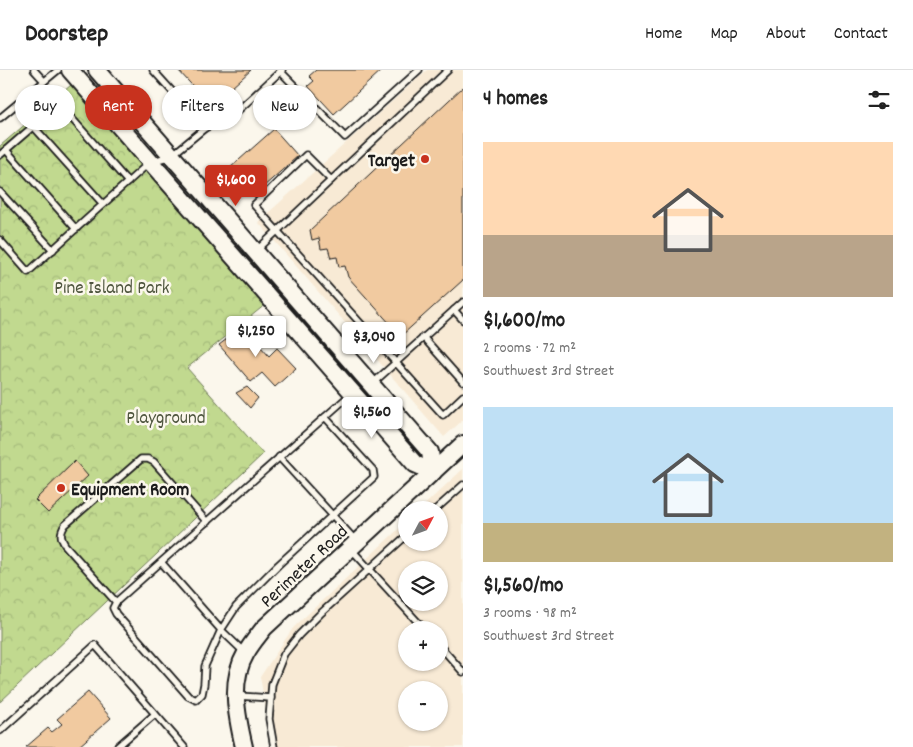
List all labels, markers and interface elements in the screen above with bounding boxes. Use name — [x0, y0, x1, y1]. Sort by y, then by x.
text: Doorstep — [25, 18, 108, 52]
text: Home — [645, 22, 682, 47]
text: Map — [710, 22, 738, 47]
text: About — [766, 22, 806, 47]
text: Contact — [834, 22, 888, 47]
chip: Buy — [15, 85, 75, 130]
chip: Rent — [85, 85, 152, 130]
chip: Filters — [162, 85, 243, 130]
chip: New — [253, 85, 317, 130]
text: 4 homes — [483, 85, 548, 115]
icon: filters — [865, 86, 893, 114]
place label: Target — [368, 149, 415, 176]
marker: Target — [419, 153, 431, 165]
pin: $1,600 — [195, 164, 277, 207]
text: $1,600 — [216, 169, 256, 192]
icon: home — [643, 175, 733, 265]
park label: Pine Island Park — [54, 276, 170, 303]
text: $1,600/mo — [483, 307, 565, 337]
pin: $1,250 — [215, 316, 297, 358]
text: $1,250 — [237, 320, 275, 343]
pin: $3,040 — [333, 322, 415, 364]
text: $3,040 — [353, 326, 395, 349]
text: 2 rooms · 72 m² — [483, 337, 576, 360]
text: Southwest 3rd Street — [483, 360, 614, 383]
pin: $1,560 — [331, 396, 413, 439]
text: $1,560 — [353, 401, 391, 424]
park label: Playground — [126, 406, 206, 433]
icon: home — [643, 440, 733, 530]
place label: Equipment Room — [71, 478, 189, 505]
marker: Equipment Room — [55, 482, 67, 494]
north arrow — [398, 501, 448, 551]
map controls — [398, 501, 448, 731]
street label: Perimeter Road — [256, 520, 355, 615]
button: layers — [398, 561, 448, 611]
text: $1,560/mo — [483, 572, 563, 602]
text: 3 rooms · 98 m² — [483, 602, 577, 625]
button: + — [398, 621, 448, 671]
text: Southwest 3rd Street — [483, 625, 614, 648]
button: − — [398, 681, 448, 731]

